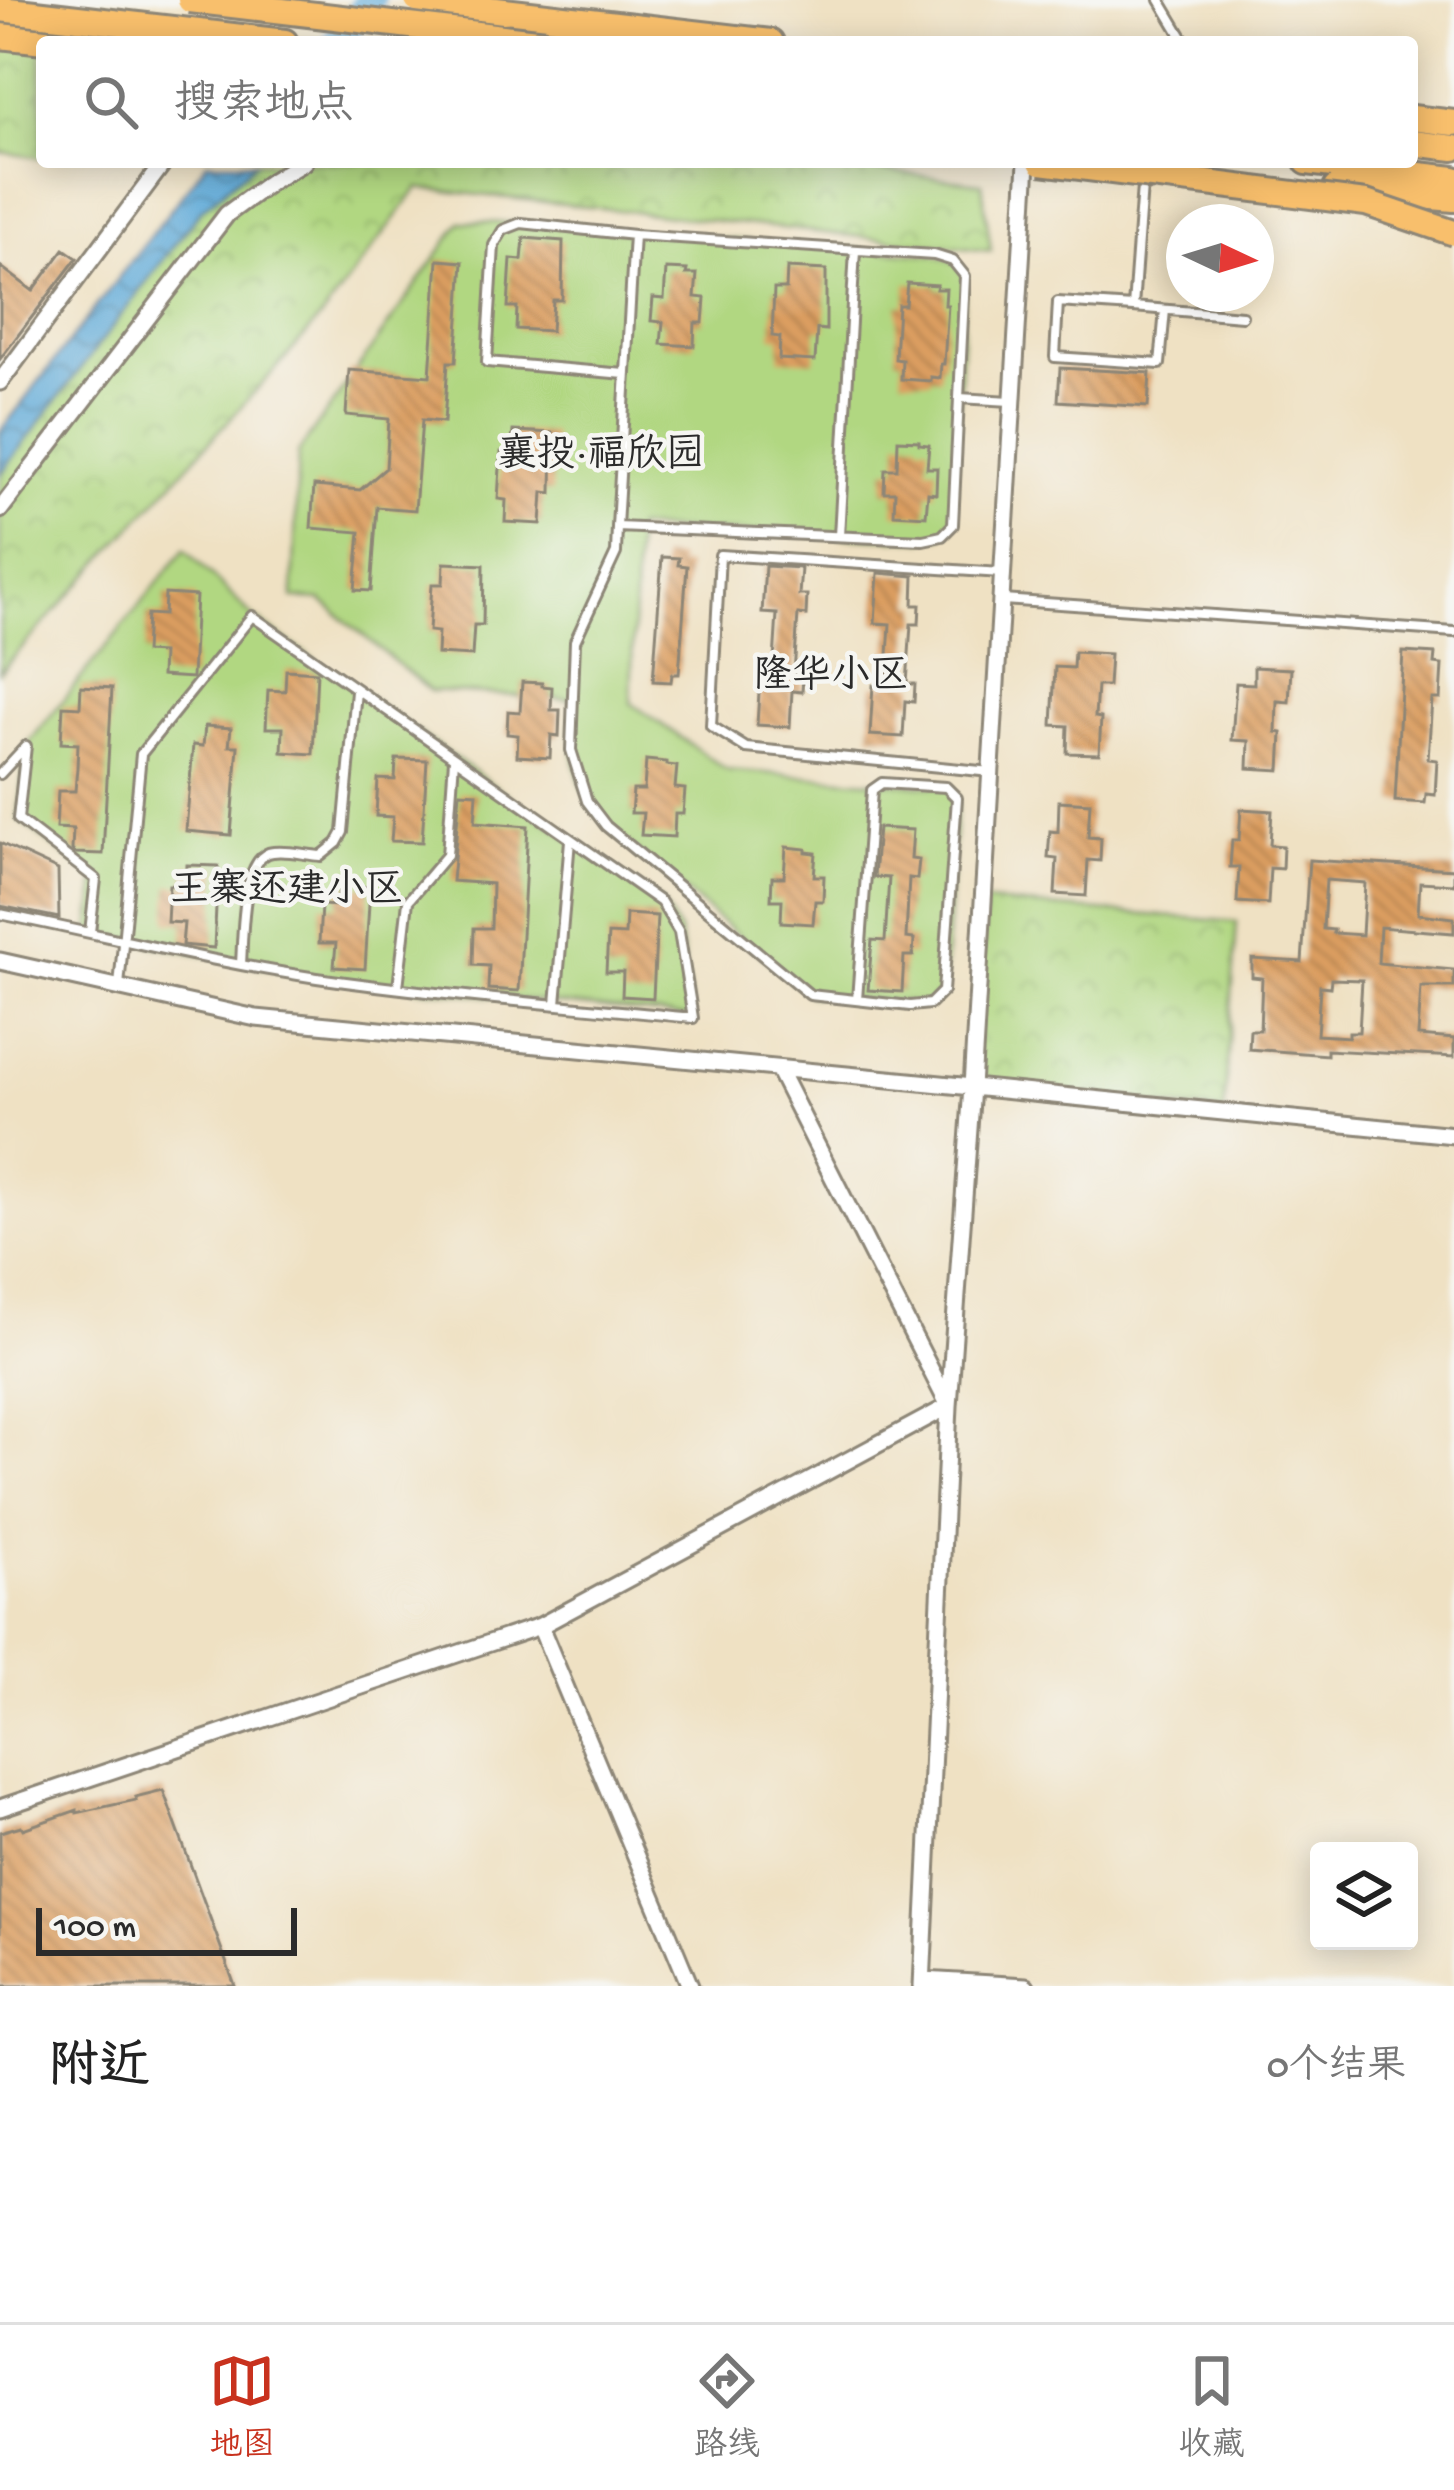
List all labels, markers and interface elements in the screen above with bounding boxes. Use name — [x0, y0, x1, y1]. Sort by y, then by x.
search box — [36, 36, 1418, 168]
icon: search — [78, 69, 144, 135]
text: 搜索地点 — [174, 81, 354, 134]
north arrow — [1166, 204, 1274, 312]
district label: 襄投·福欣园 — [497, 432, 705, 481]
district label: 隆华小区 — [753, 654, 909, 702]
district label: 王寨还建小区 — [170, 868, 404, 916]
map controls — [1310, 1842, 1418, 1950]
button: layers — [1310, 1842, 1418, 1950]
scale bar — [36, 1902, 297, 1955]
text: 100 m — [54, 1910, 136, 1948]
text: 附近 — [48, 2041, 150, 2101]
text: 0个结果 — [1267, 2046, 1406, 2092]
tab: 地图 — [209, 2348, 275, 2467]
tab: 路线 — [694, 2348, 760, 2467]
tab: 收藏 — [1179, 2348, 1245, 2467]

